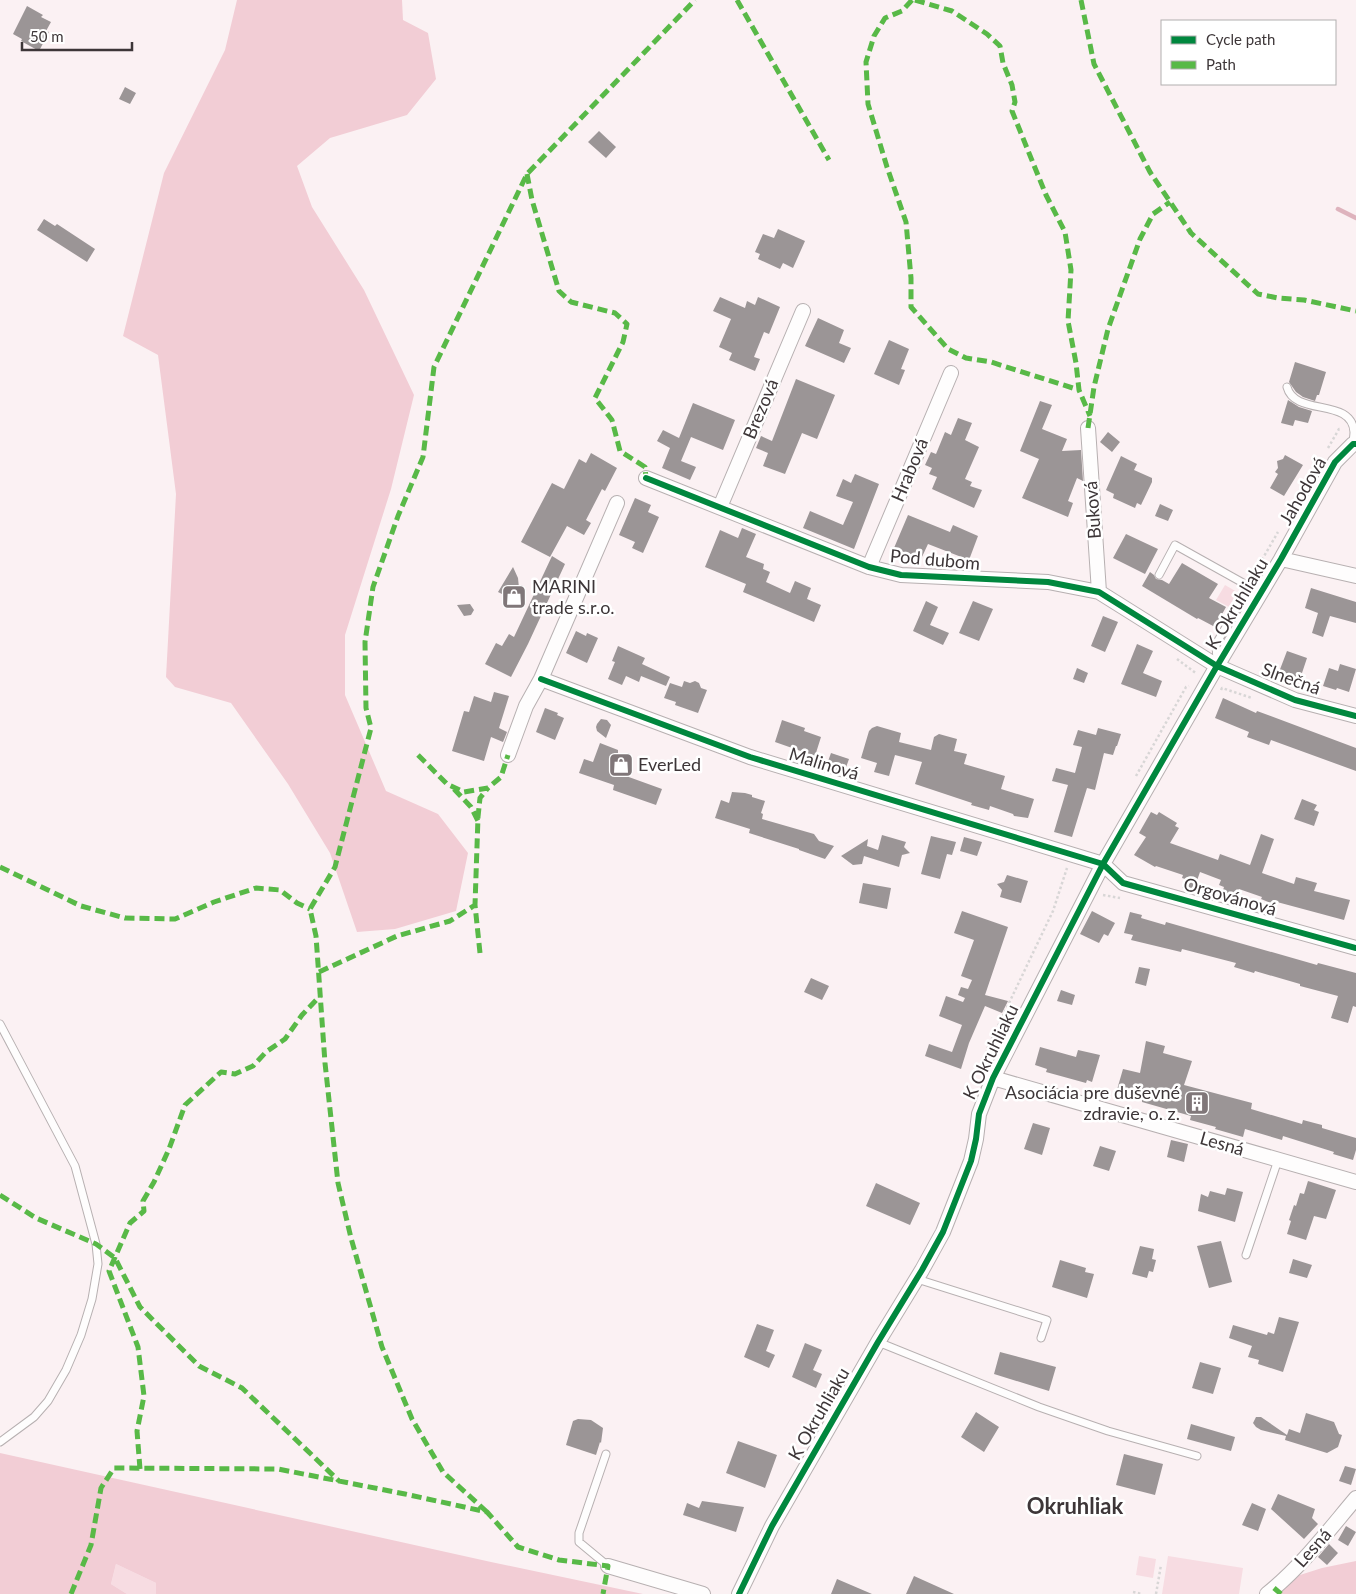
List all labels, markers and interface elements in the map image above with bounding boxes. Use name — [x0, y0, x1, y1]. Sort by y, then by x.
scale bar — [22, 20, 132, 52]
legend — [1161, 20, 1336, 85]
text: 50 m — [30, 27, 64, 45]
text: Cycle path — [1206, 30, 1275, 48]
text: Path — [1206, 55, 1236, 73]
street label: Brezová — [738, 375, 783, 442]
street label: Hrabová — [886, 434, 932, 505]
street label: Jahodová — [1274, 453, 1330, 528]
street label: Buková — [1079, 480, 1105, 540]
street label: Pod dubom — [889, 544, 981, 574]
street label: K Okruhliaku — [1200, 554, 1272, 653]
place label: MARINI trade s.r.o. — [532, 575, 615, 618]
shop icon: MARINI trade s.r.o. — [501, 584, 527, 610]
street label: Slnečná — [1259, 657, 1324, 699]
street label: Malinová — [787, 742, 862, 784]
shop icon: EverLed — [608, 752, 634, 778]
place label: EverLed — [638, 753, 701, 775]
street label: Orgovánová — [1181, 872, 1279, 920]
street label: K Okruhliaku — [958, 1000, 1023, 1103]
place label: Asociácia pre duševné zdravie, o. z. — [1005, 1081, 1180, 1124]
building icon: Asociácia pre duševné zdravie, o. z. — [1184, 1090, 1210, 1116]
street label: Lesná — [1198, 1126, 1247, 1160]
street label: K Okruhliaku — [783, 1363, 853, 1464]
district label: Okruhliak — [1027, 1492, 1123, 1519]
street label: Lesná — [1289, 1523, 1335, 1571]

